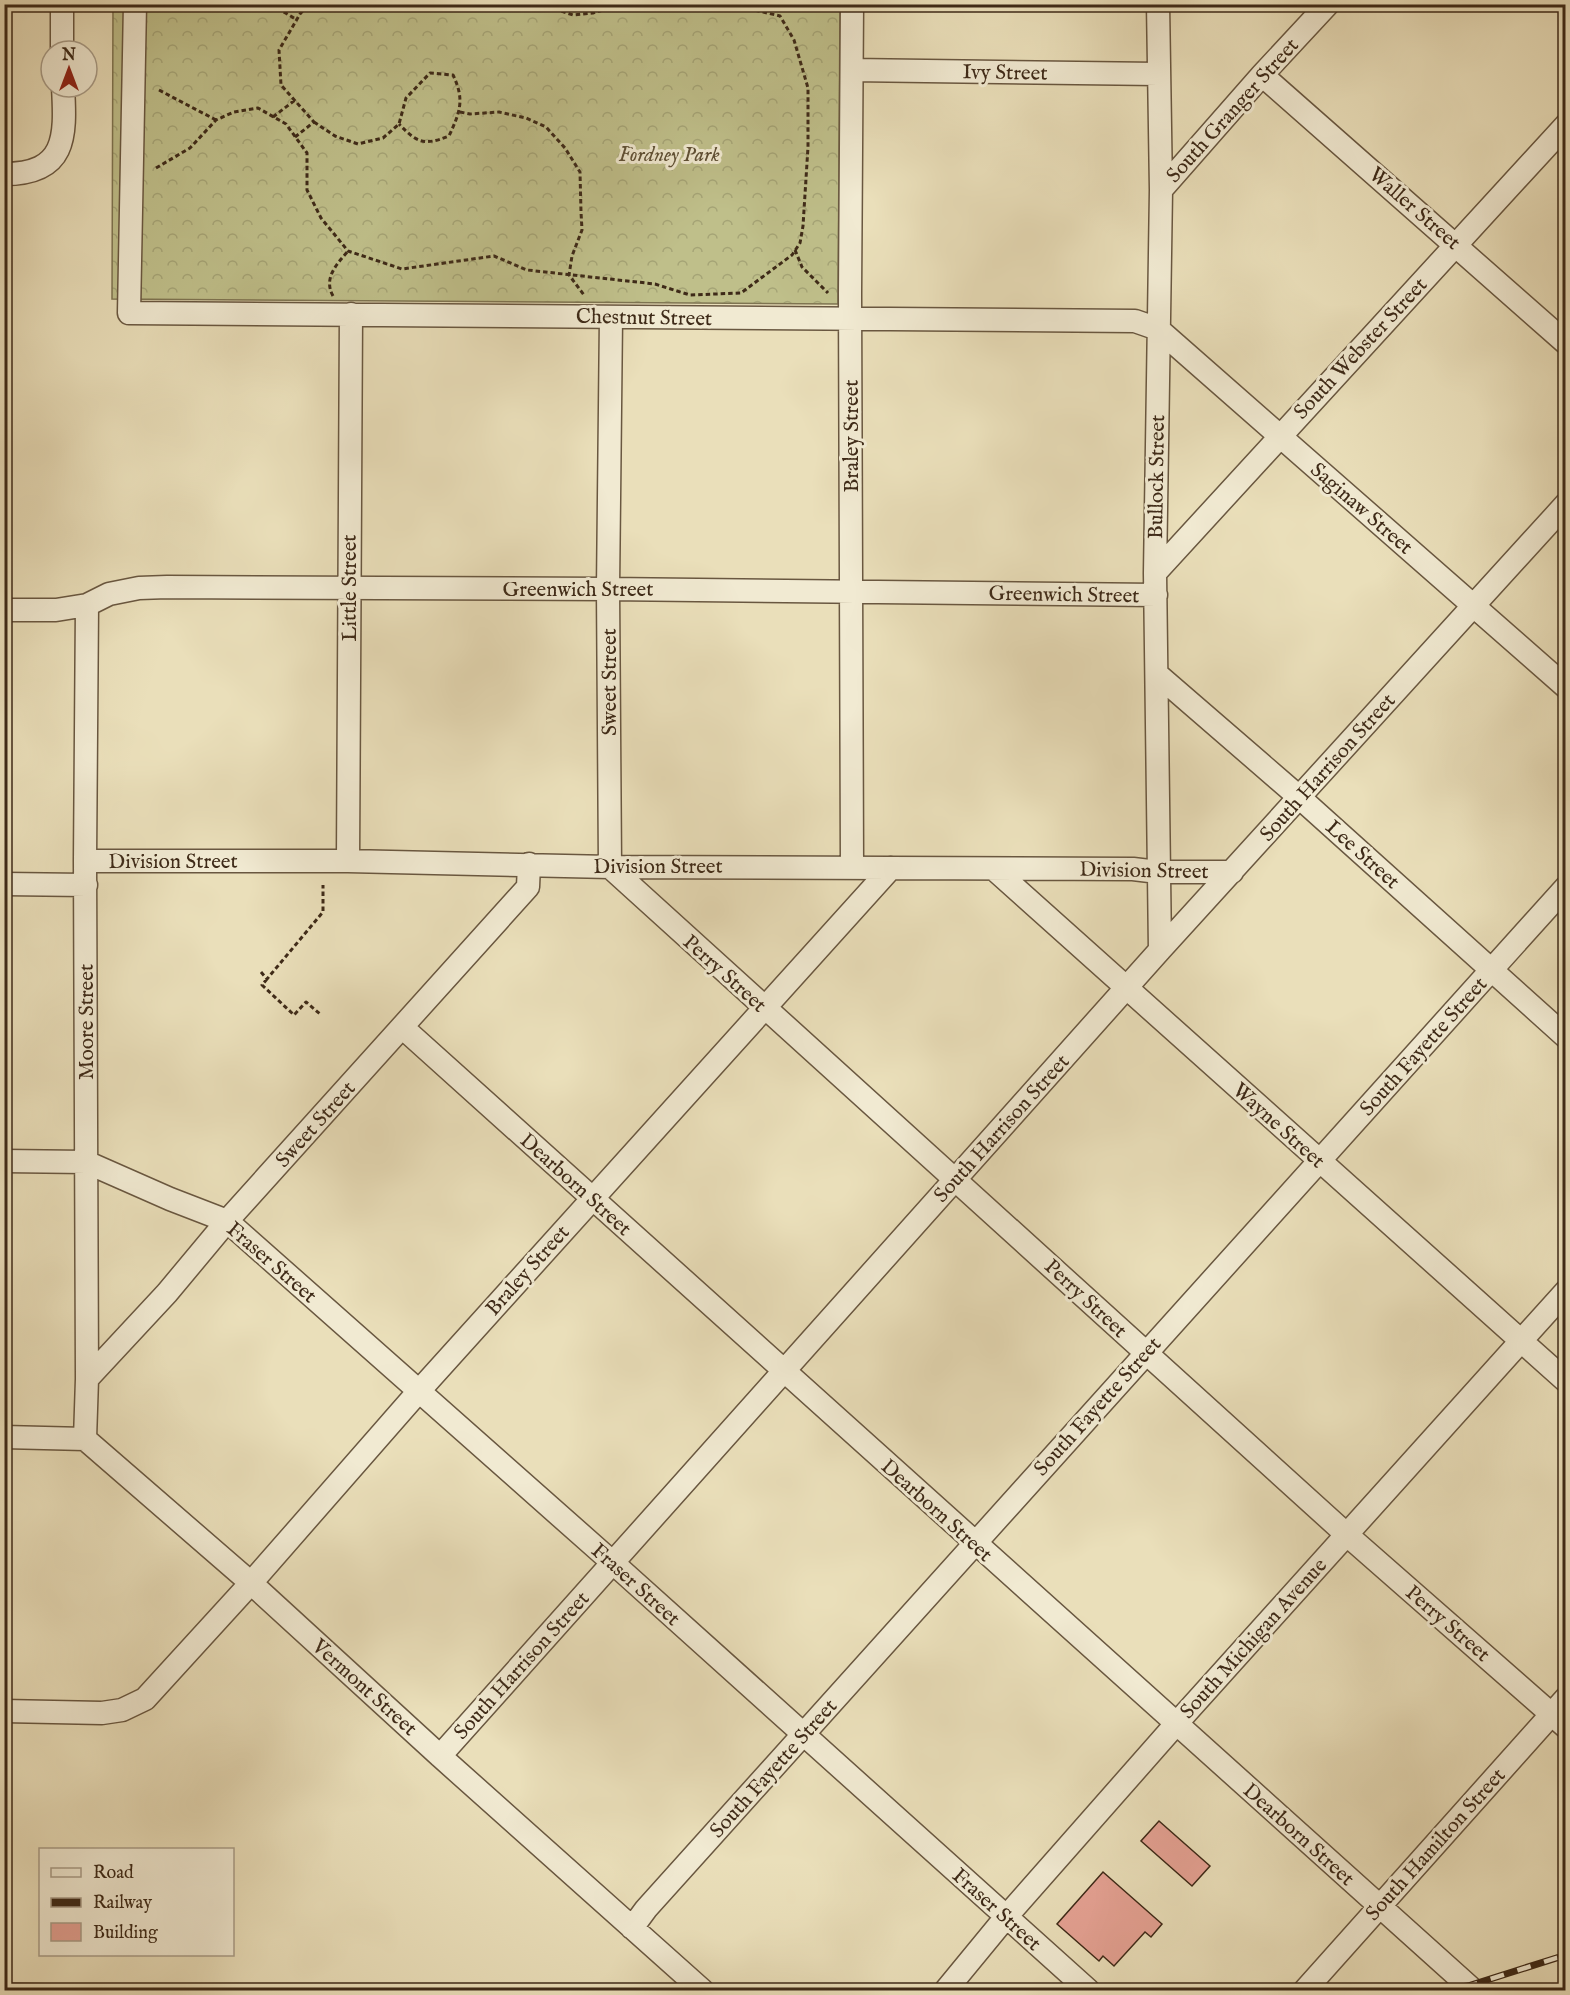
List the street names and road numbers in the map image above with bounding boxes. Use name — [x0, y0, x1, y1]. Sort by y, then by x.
street label: South Granger Street — [1161, 33, 1305, 189]
street label: Ivy Street — [962, 59, 1048, 88]
street label: Waller Street — [1362, 162, 1466, 256]
street label: South Webster Street — [1288, 272, 1434, 426]
street label: Chestnut Street — [576, 304, 712, 333]
street label: Braley Street — [839, 379, 866, 493]
street label: Bullock Street — [1143, 415, 1172, 540]
street label: Saginaw Street — [1304, 457, 1418, 561]
street label: Little Street — [337, 535, 364, 641]
street label: Greenwich Street — [503, 577, 653, 604]
street label: Greenwich Street — [988, 581, 1140, 610]
street label: Sweet Street — [597, 628, 624, 736]
street label: South Harrison Street — [1254, 688, 1402, 848]
street label: Lee Street — [1319, 815, 1405, 896]
street label: Division Street — [108, 849, 238, 876]
street label: Division Street — [593, 854, 723, 881]
street label: Division Street — [1079, 857, 1209, 886]
street label: Perry Street — [676, 929, 772, 1019]
street label: Moore Street — [74, 964, 101, 1080]
street label: South Fayette Street — [1354, 972, 1494, 1122]
street label: South Harrison Street — [928, 1049, 1076, 1209]
street label: Sweet Street — [270, 1076, 362, 1174]
street label: Wayne Street — [1226, 1077, 1330, 1175]
street label: Dearborn Street — [513, 1128, 637, 1242]
street label: Fraser Street — [220, 1216, 322, 1310]
street label: Braley Street — [480, 1220, 576, 1322]
street label: Perry Street — [1038, 1254, 1132, 1344]
street label: South Fayette Street — [1028, 1332, 1168, 1482]
street label: Dearborn Street — [874, 1454, 998, 1568]
street label: Fraser Street — [585, 1538, 685, 1632]
street label: South Michigan Avenue — [1175, 1553, 1334, 1725]
street label: Perry Street — [1399, 1580, 1495, 1668]
street label: South Harrison Street — [448, 1586, 596, 1746]
street label: Vermont Street — [305, 1633, 422, 1742]
street label: South Fayette Street — [704, 1694, 844, 1844]
street label: South Hamilton Street — [1360, 1763, 1512, 1927]
street label: Dearborn Street — [1236, 1778, 1360, 1892]
street label: Fraser Street — [946, 1863, 1046, 1957]

